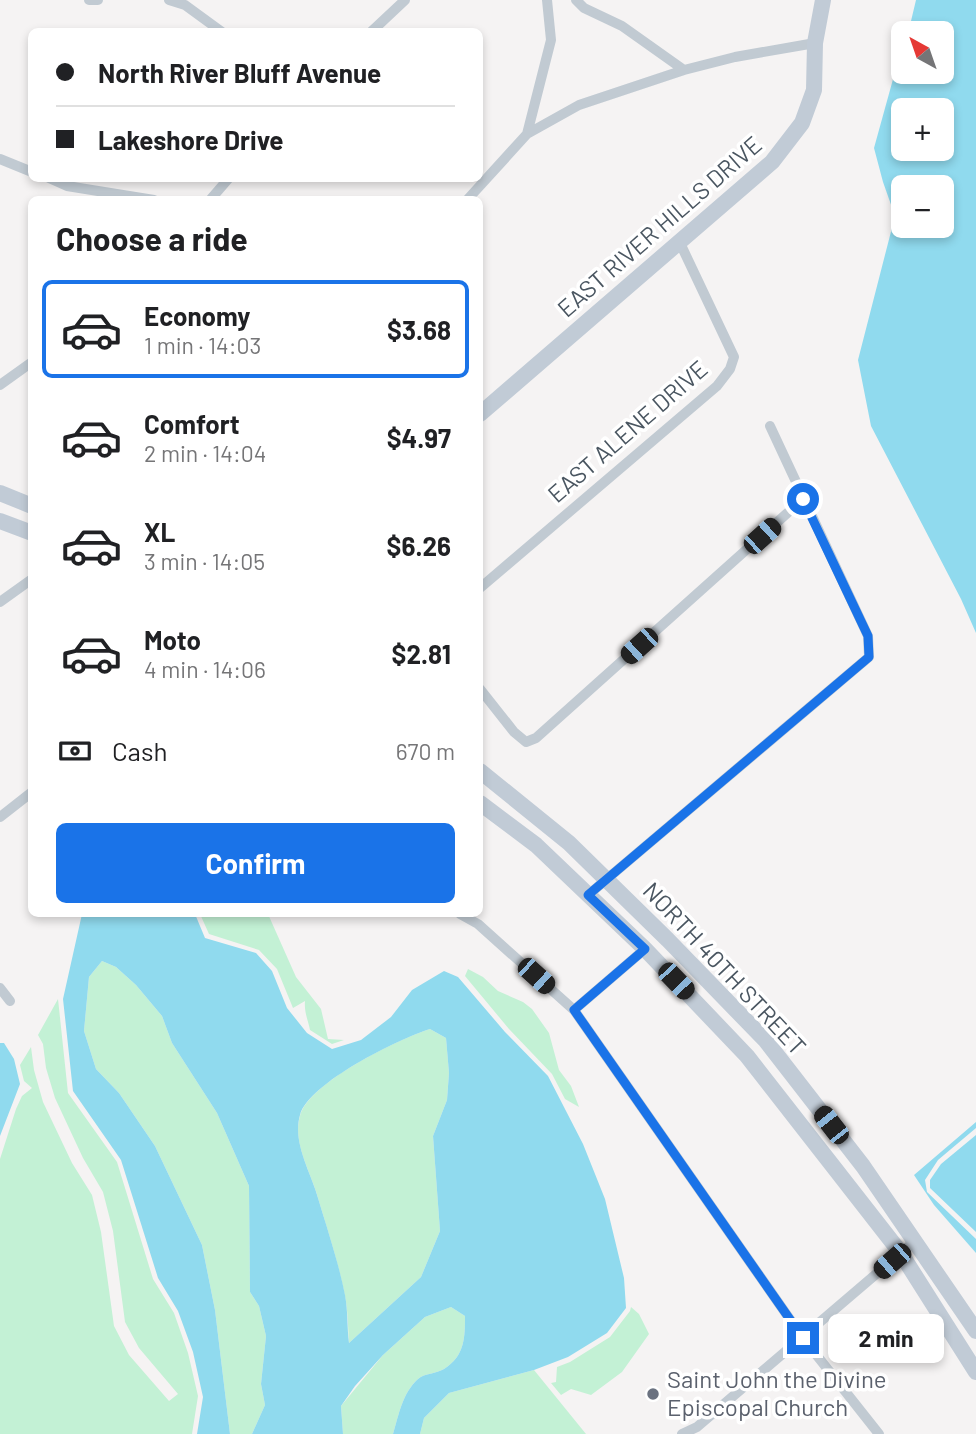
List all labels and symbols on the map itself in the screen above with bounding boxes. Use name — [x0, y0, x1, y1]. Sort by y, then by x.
north arrow — [891, 21, 954, 84]
street label: EAST RIVER HILLS DRIVE — [551, 129, 767, 322]
street label: EAST ALENE DRIVE — [541, 354, 713, 508]
route start — [787, 483, 819, 515]
car — [740, 514, 785, 558]
car — [617, 624, 662, 668]
street label: NORTH 40TH STREET — [638, 876, 813, 1060]
car — [514, 954, 559, 998]
car — [654, 959, 699, 1003]
car — [810, 1102, 853, 1148]
car — [870, 1239, 915, 1283]
callout: 2 min — [828, 1314, 943, 1362]
route end — [787, 1322, 819, 1354]
place label: Saint John the Divine Episcopal Church — [667, 1364, 887, 1421]
marker: Saint John the Divine Episcopal Church — [645, 1386, 661, 1402]

